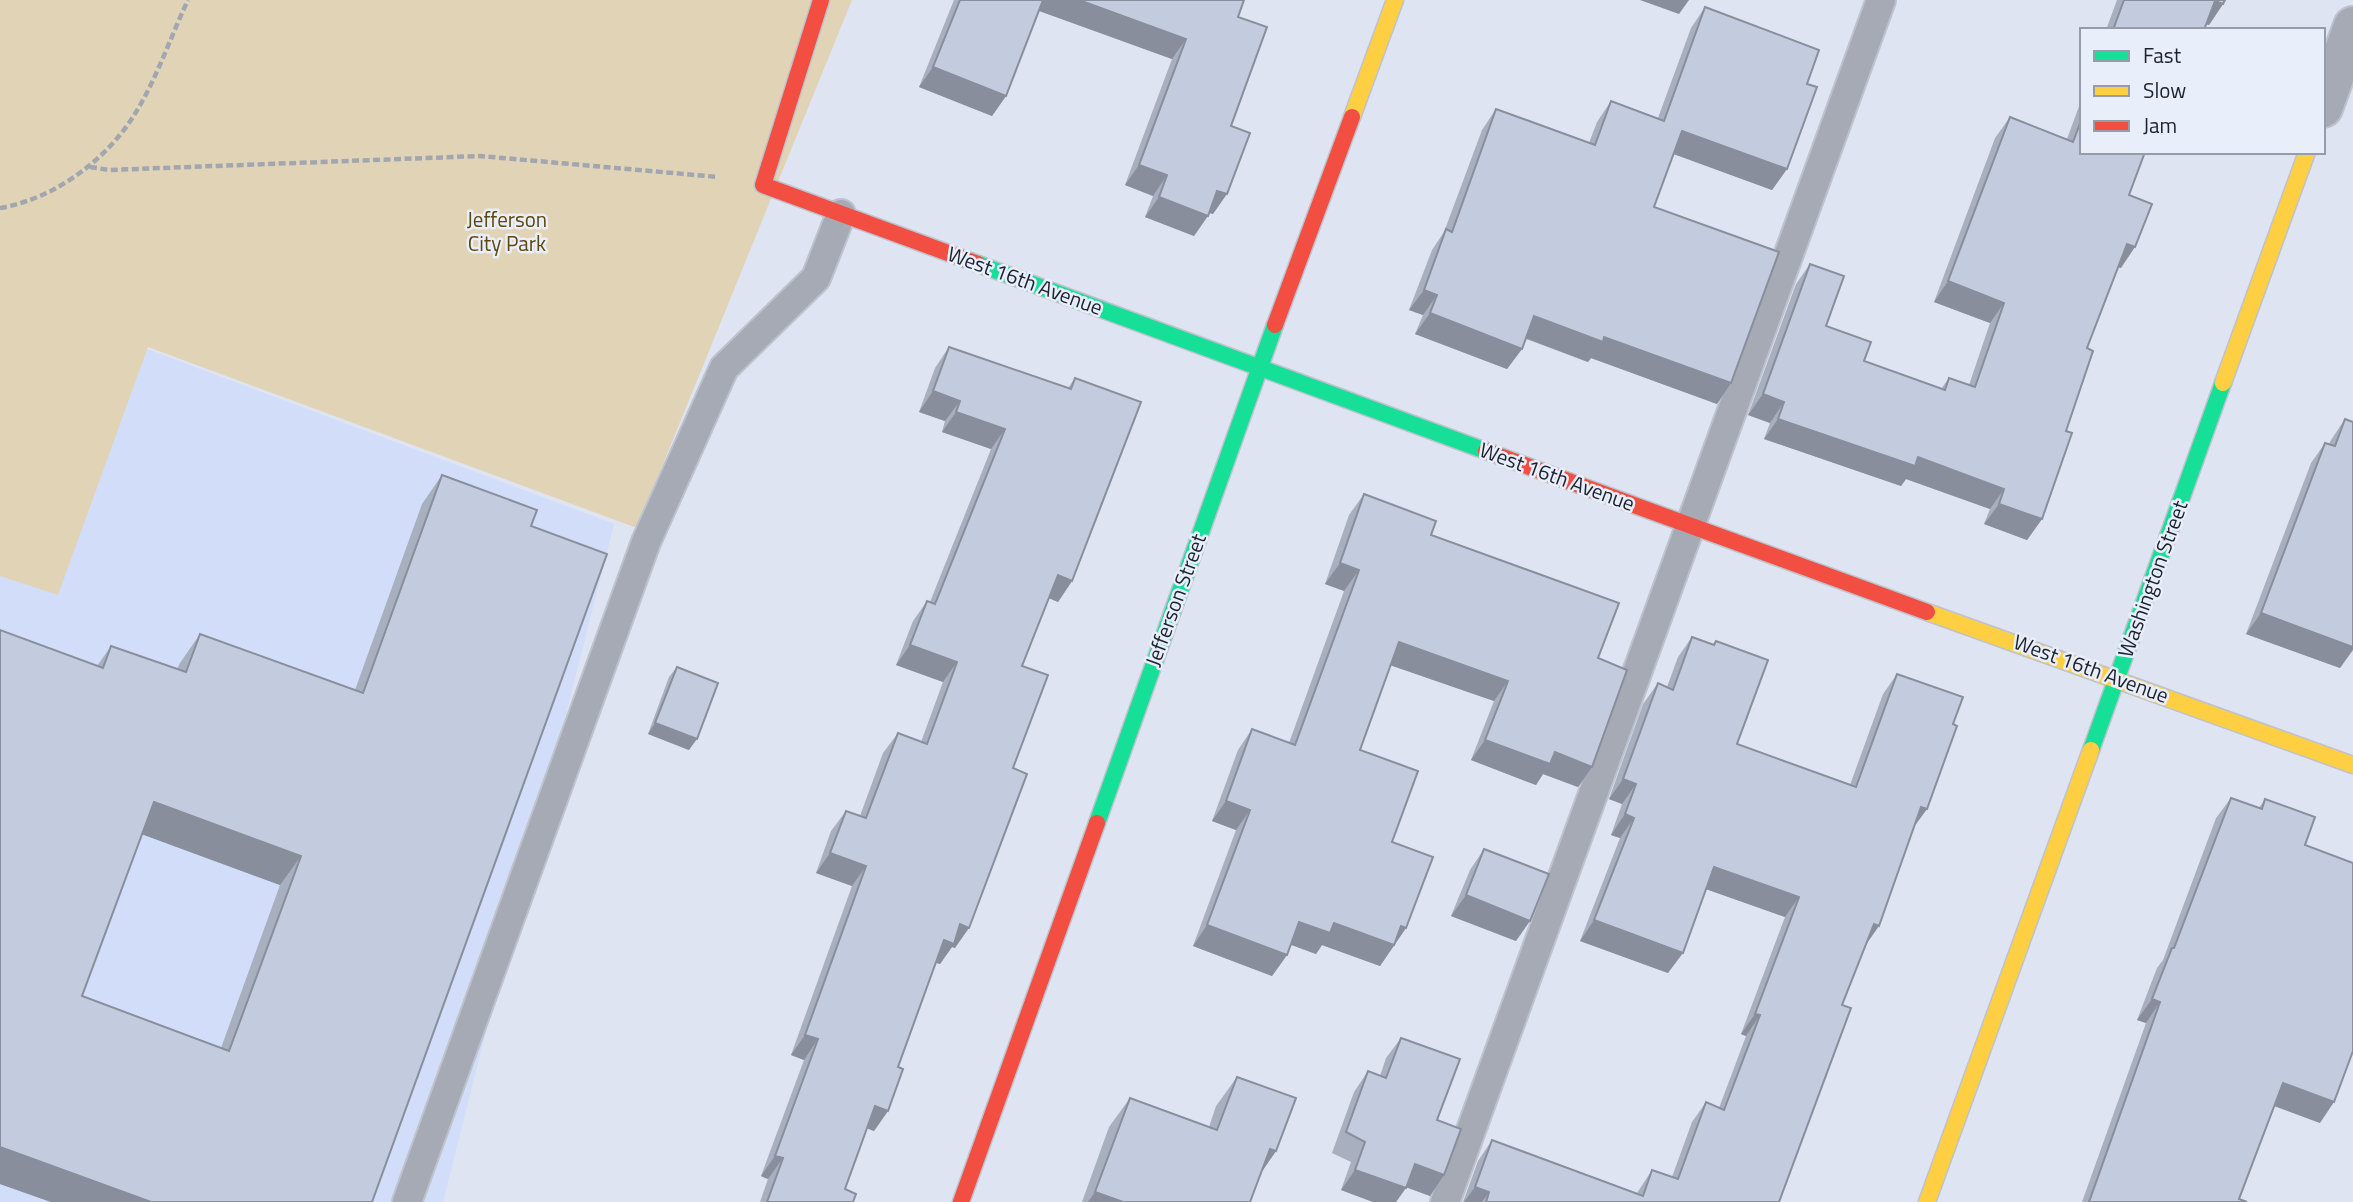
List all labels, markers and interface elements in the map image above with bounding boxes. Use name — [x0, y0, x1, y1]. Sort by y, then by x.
legend — [2080, 28, 2325, 154]
text: Fast — [2143, 39, 2182, 71]
text: Slow — [2143, 74, 2186, 106]
text: Jam — [2143, 109, 2177, 141]
park label: Jefferson City Park — [467, 203, 547, 259]
street label: West 16th Avenue — [943, 237, 1107, 323]
street label: West 16th Avenue — [1475, 433, 1639, 519]
street label: Washington Street — [2109, 495, 2196, 662]
street label: Jefferson Street — [1136, 528, 1214, 670]
street label: West 16th Avenue — [2009, 625, 2173, 711]

